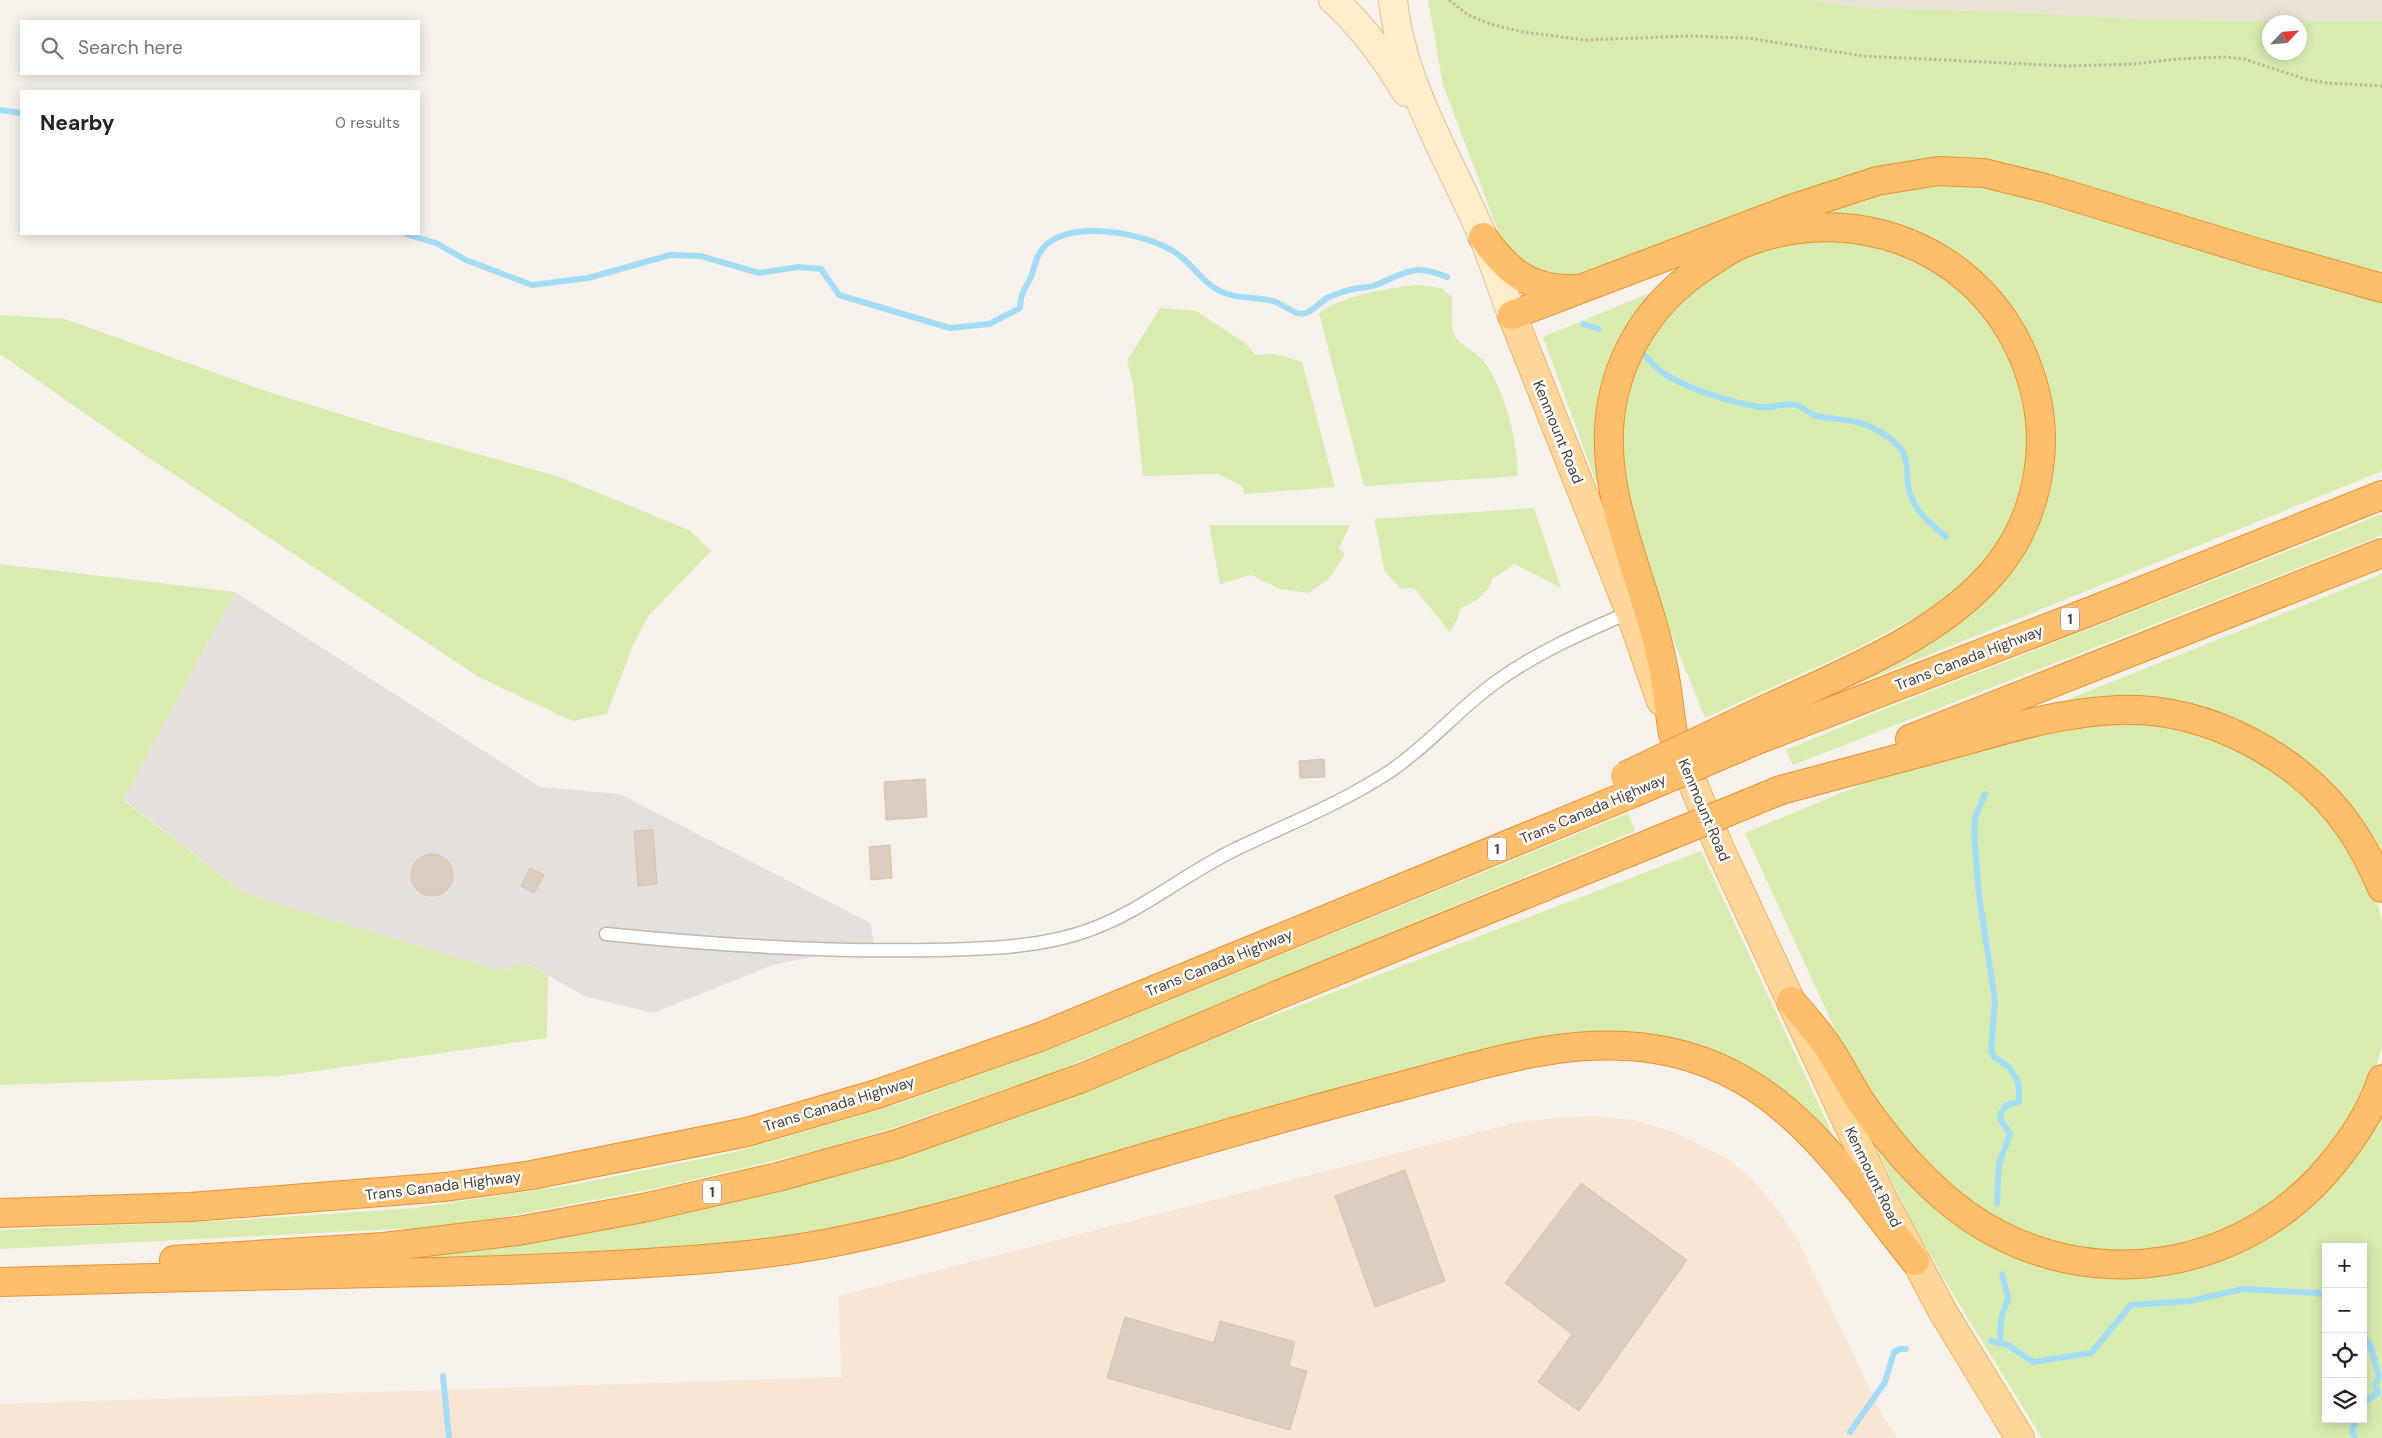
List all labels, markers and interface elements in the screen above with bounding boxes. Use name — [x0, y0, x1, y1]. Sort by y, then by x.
north arrow — [2262, 15, 2307, 60]
search box — [20, 20, 420, 75]
icon: search — [38, 34, 66, 62]
text: Search here — [78, 35, 183, 60]
text: Nearby — [40, 109, 114, 137]
text: 0 results — [335, 112, 400, 133]
street label: Kenmount Road — [1528, 377, 1588, 487]
road number: 1 — [2061, 608, 2079, 630]
street label: Trans Canada Highway — [1892, 620, 2046, 695]
street label: Kenmount Road — [1673, 756, 1735, 864]
street label: Trans Canada Highway — [1517, 769, 1670, 849]
road number: 1 — [1488, 838, 1506, 861]
street label: Trans Canada Highway — [1143, 924, 1296, 1002]
street label: Trans Canada Highway — [761, 1071, 918, 1137]
street label: Kenmount Road — [1840, 1123, 1906, 1231]
street label: Trans Canada Highway — [364, 1166, 523, 1205]
road number: 1 — [703, 1180, 721, 1204]
map controls — [2322, 1243, 2367, 1423]
button: + — [2322, 1243, 2367, 1288]
button: − — [2322, 1288, 2367, 1333]
button: locate — [2322, 1333, 2367, 1378]
button: layers — [2322, 1378, 2367, 1423]

